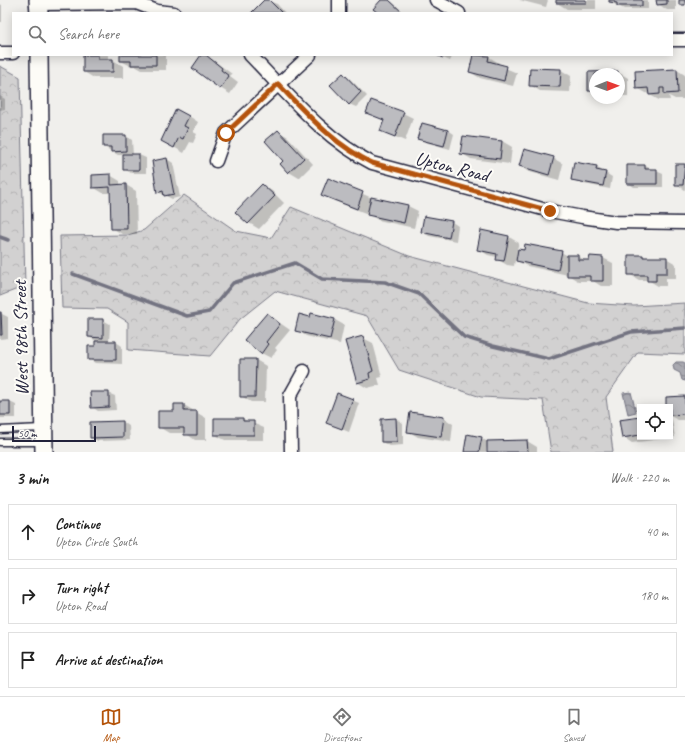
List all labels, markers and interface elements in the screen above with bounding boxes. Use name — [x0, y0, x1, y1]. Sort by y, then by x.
search box — [12, 12, 673, 56]
icon: search — [26, 23, 48, 45]
text: Search here — [58, 25, 119, 44]
north arrow — [589, 68, 625, 104]
route start — [217, 124, 235, 142]
street label: Upton Road — [413, 146, 495, 189]
route end — [541, 202, 559, 220]
street label: West 98th Street — [8, 279, 34, 396]
map controls — [637, 404, 673, 440]
button: locate — [637, 404, 673, 440]
scale bar — [12, 424, 96, 443]
text: 50 m — [18, 426, 37, 440]
text: 3 min — [16, 468, 49, 489]
text: Walk · 220 m — [610, 470, 669, 486]
text: Continue — [55, 515, 100, 534]
icon: ahead — [17, 521, 39, 543]
text: 40 m — [646, 524, 668, 540]
text: Upton Circle South — [55, 534, 137, 550]
text: Turn right — [55, 579, 108, 598]
icon: right — [17, 585, 39, 607]
text: 180 m — [640, 588, 668, 604]
text: Upton Road — [55, 598, 106, 614]
icon: arrive — [17, 649, 39, 671]
text: Arrive at destination — [55, 651, 162, 670]
tab: Map — [100, 706, 122, 744]
tab: Directions — [323, 706, 362, 744]
tab: Saved — [563, 706, 585, 744]

